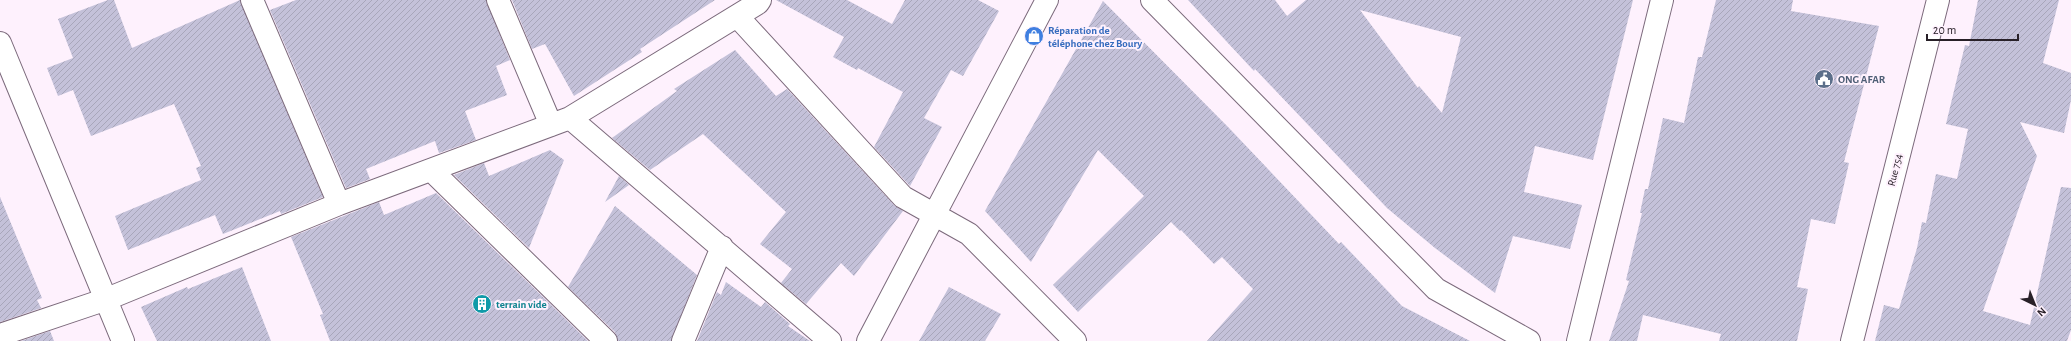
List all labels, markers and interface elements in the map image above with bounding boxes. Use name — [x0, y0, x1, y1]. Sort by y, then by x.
scale bar — [1927, 16, 2018, 42]
text: 20 m — [1933, 24, 1956, 36]
shop icon: Réparation de téléphone chez Boury — [1023, 25, 1045, 47]
place label: Réparation de téléphone chez Boury — [1048, 25, 1142, 49]
public building icon: ONG AFAR — [1813, 68, 1835, 90]
place label: ONG AFAR — [1838, 74, 1886, 85]
street label: Rue 754 — [1886, 153, 1904, 187]
north arrow — [2015, 285, 2055, 325]
building icon: terrain vide — [471, 293, 493, 315]
place label: terrain vide — [496, 299, 547, 310]
text: N — [2035, 305, 2048, 319]

